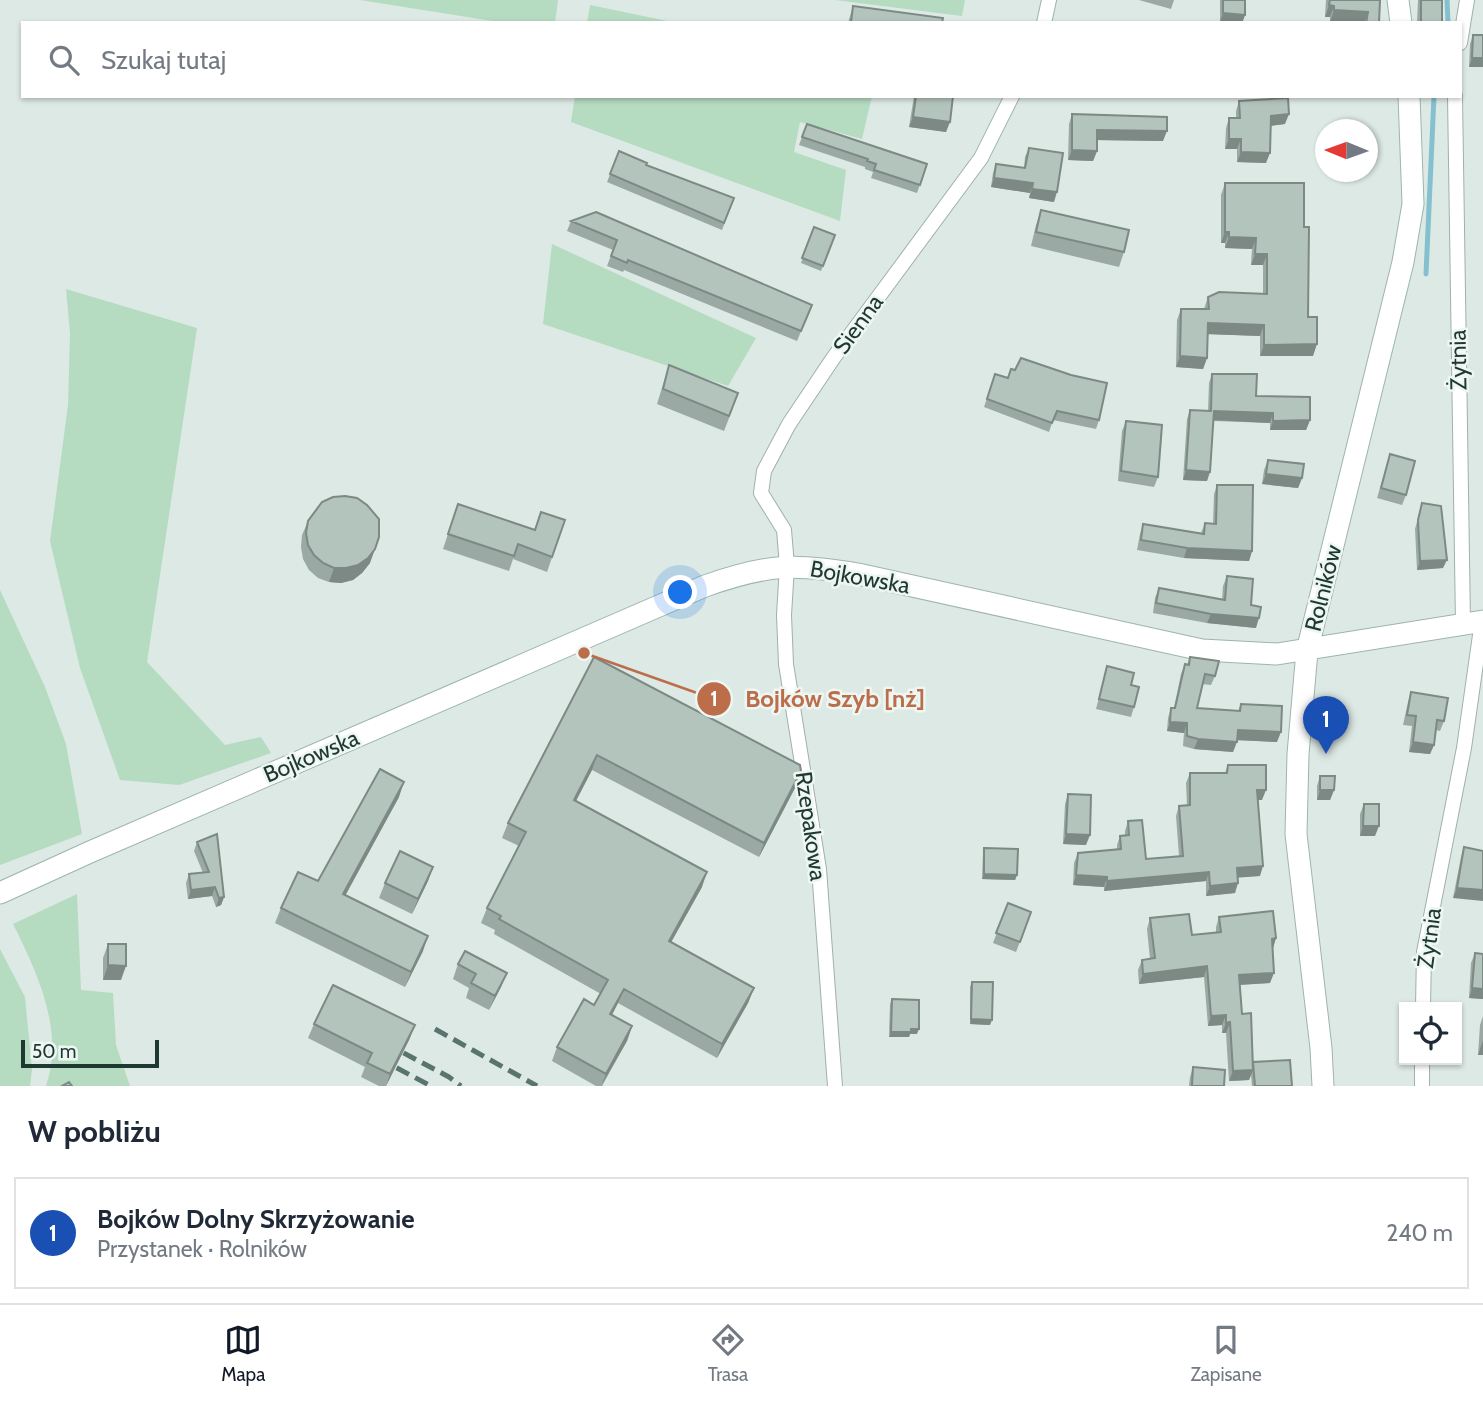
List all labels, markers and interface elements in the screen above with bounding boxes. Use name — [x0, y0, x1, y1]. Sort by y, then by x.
search box — [21, 21, 1462, 98]
icon: search — [45, 41, 83, 79]
text: Szukaj tutaj — [101, 44, 226, 76]
north arrow — [1315, 119, 1378, 182]
street label: Sienna — [827, 289, 889, 359]
street label: Żytnia — [1443, 329, 1473, 391]
street label: Rolników — [1299, 541, 1347, 634]
street label: Bojkowska — [808, 554, 912, 600]
your location — [663, 575, 697, 609]
callout: Bojków Szyb [nż] — [697, 676, 939, 721]
text: Bojków Szyb [nż] — [745, 684, 925, 713]
text: 1 — [710, 686, 718, 711]
pin: 1 — [1303, 696, 1349, 754]
street label: Bojkowska — [259, 723, 363, 789]
street label: Rzepakowa — [789, 770, 833, 882]
street label: Żytnia — [1411, 906, 1447, 970]
map controls — [1399, 1002, 1462, 1065]
button: locate — [1399, 1002, 1462, 1065]
scale bar — [21, 1037, 159, 1069]
text: 50 m — [32, 1040, 76, 1063]
text: W pobliżu — [28, 1113, 161, 1150]
text: Bojków Dolny Skrzyżowanie — [97, 1203, 415, 1235]
text: 1 — [49, 1219, 57, 1247]
text: 240 m — [1386, 1219, 1453, 1247]
text: Przystanek · Rolników — [97, 1235, 307, 1263]
tab: Mapa — [221, 1321, 265, 1386]
tab: Trasa — [708, 1321, 748, 1386]
tab: Zapisane — [1190, 1321, 1262, 1386]

